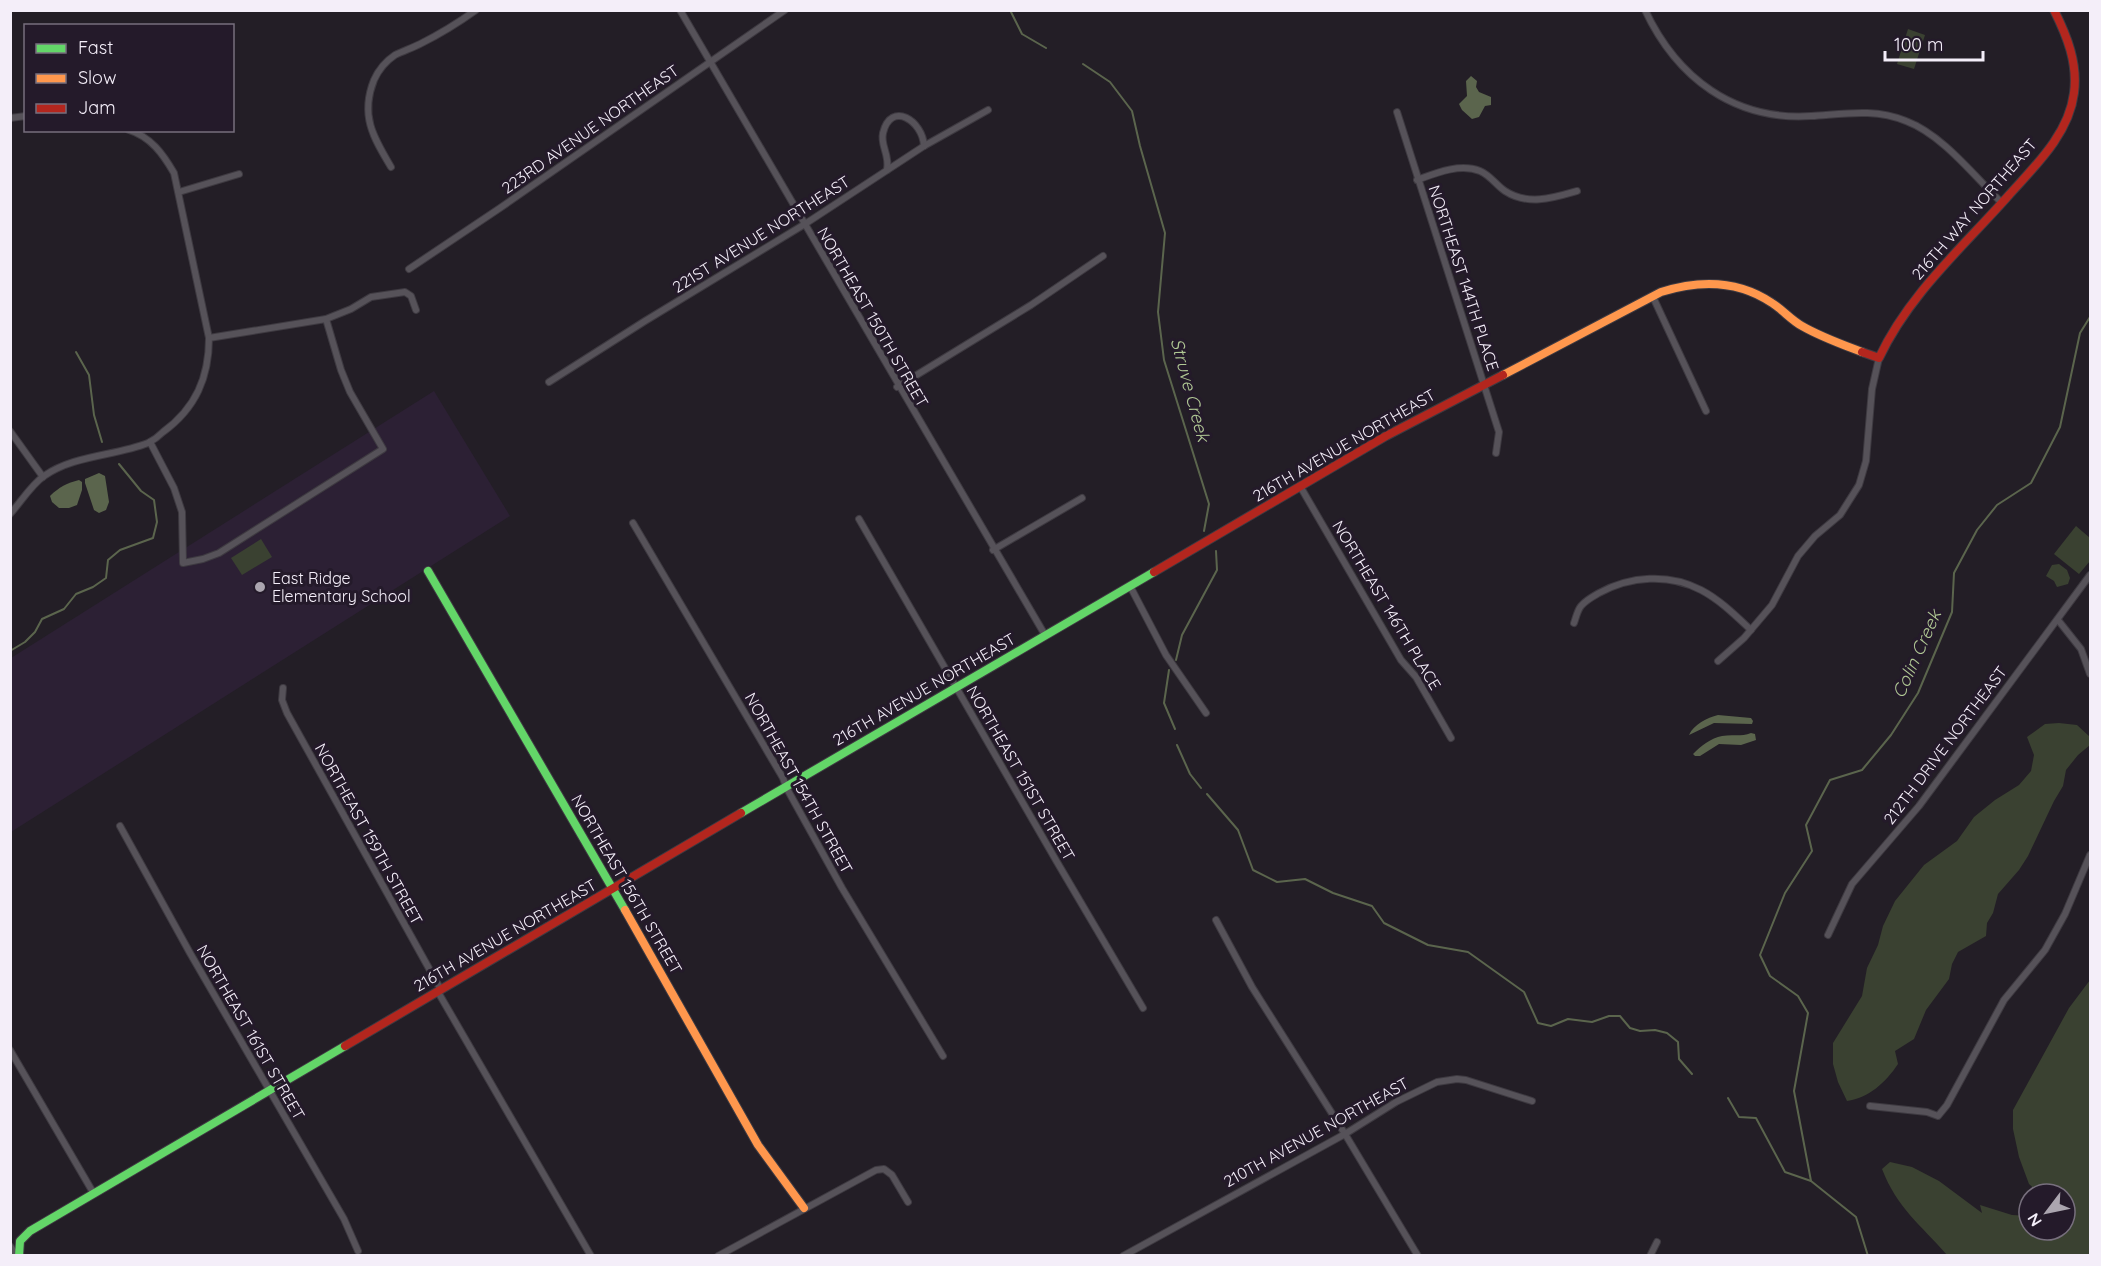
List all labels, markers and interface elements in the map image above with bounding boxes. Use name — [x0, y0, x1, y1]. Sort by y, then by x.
legend — [24, 24, 234, 132]
scale bar — [1885, 24, 1982, 62]
text: 100 m — [1894, 33, 1943, 56]
text: Fast — [78, 36, 113, 59]
street label: 223RD AVENUE NORTHEAST — [498, 60, 683, 198]
text: Slow — [78, 66, 116, 89]
text: Jam — [78, 96, 116, 119]
street label: 216TH WAY NORTHEAST — [1907, 134, 2041, 284]
street label: 221ST AVENUE NORTHEAST — [669, 171, 854, 297]
street label: NORTHEAST 144TH PLACE — [1425, 183, 1503, 373]
street label: NORTHEAST 150TH STREET — [813, 223, 933, 411]
water label: Struve Creek — [1166, 336, 1216, 445]
street label: 216TH AVENUE NORTHEAST — [1249, 384, 1439, 506]
street label: NORTHEAST 146TH PLACE — [1328, 517, 1446, 693]
place label: East Ridge Elementary School — [272, 568, 411, 606]
marker: East Ridge Elementary School — [253, 580, 267, 594]
water label: Colin Creek — [1887, 605, 1947, 702]
street label: 216TH AVENUE NORTHEAST — [829, 628, 1019, 750]
street label: 212TH DRIVE NORTHEAST — [1879, 662, 2011, 828]
street label: NORTHEAST 151ST STREET — [963, 682, 1080, 864]
street label: NORTHEAST 154TH STREET — [741, 689, 857, 877]
street label: NORTHEAST 159TH STREET — [311, 740, 427, 929]
street label: NORTHEAST 156TH STREET — [567, 791, 687, 978]
street label: 216TH AVENUE NORTHEAST — [410, 874, 600, 996]
street label: NORTHEAST 161ST STREET — [193, 941, 309, 1123]
street label: 210TH AVENUE NORTHEAST — [1220, 1073, 1412, 1191]
north arrow — [2017, 1182, 2077, 1242]
text: N — [2023, 1210, 2046, 1230]

